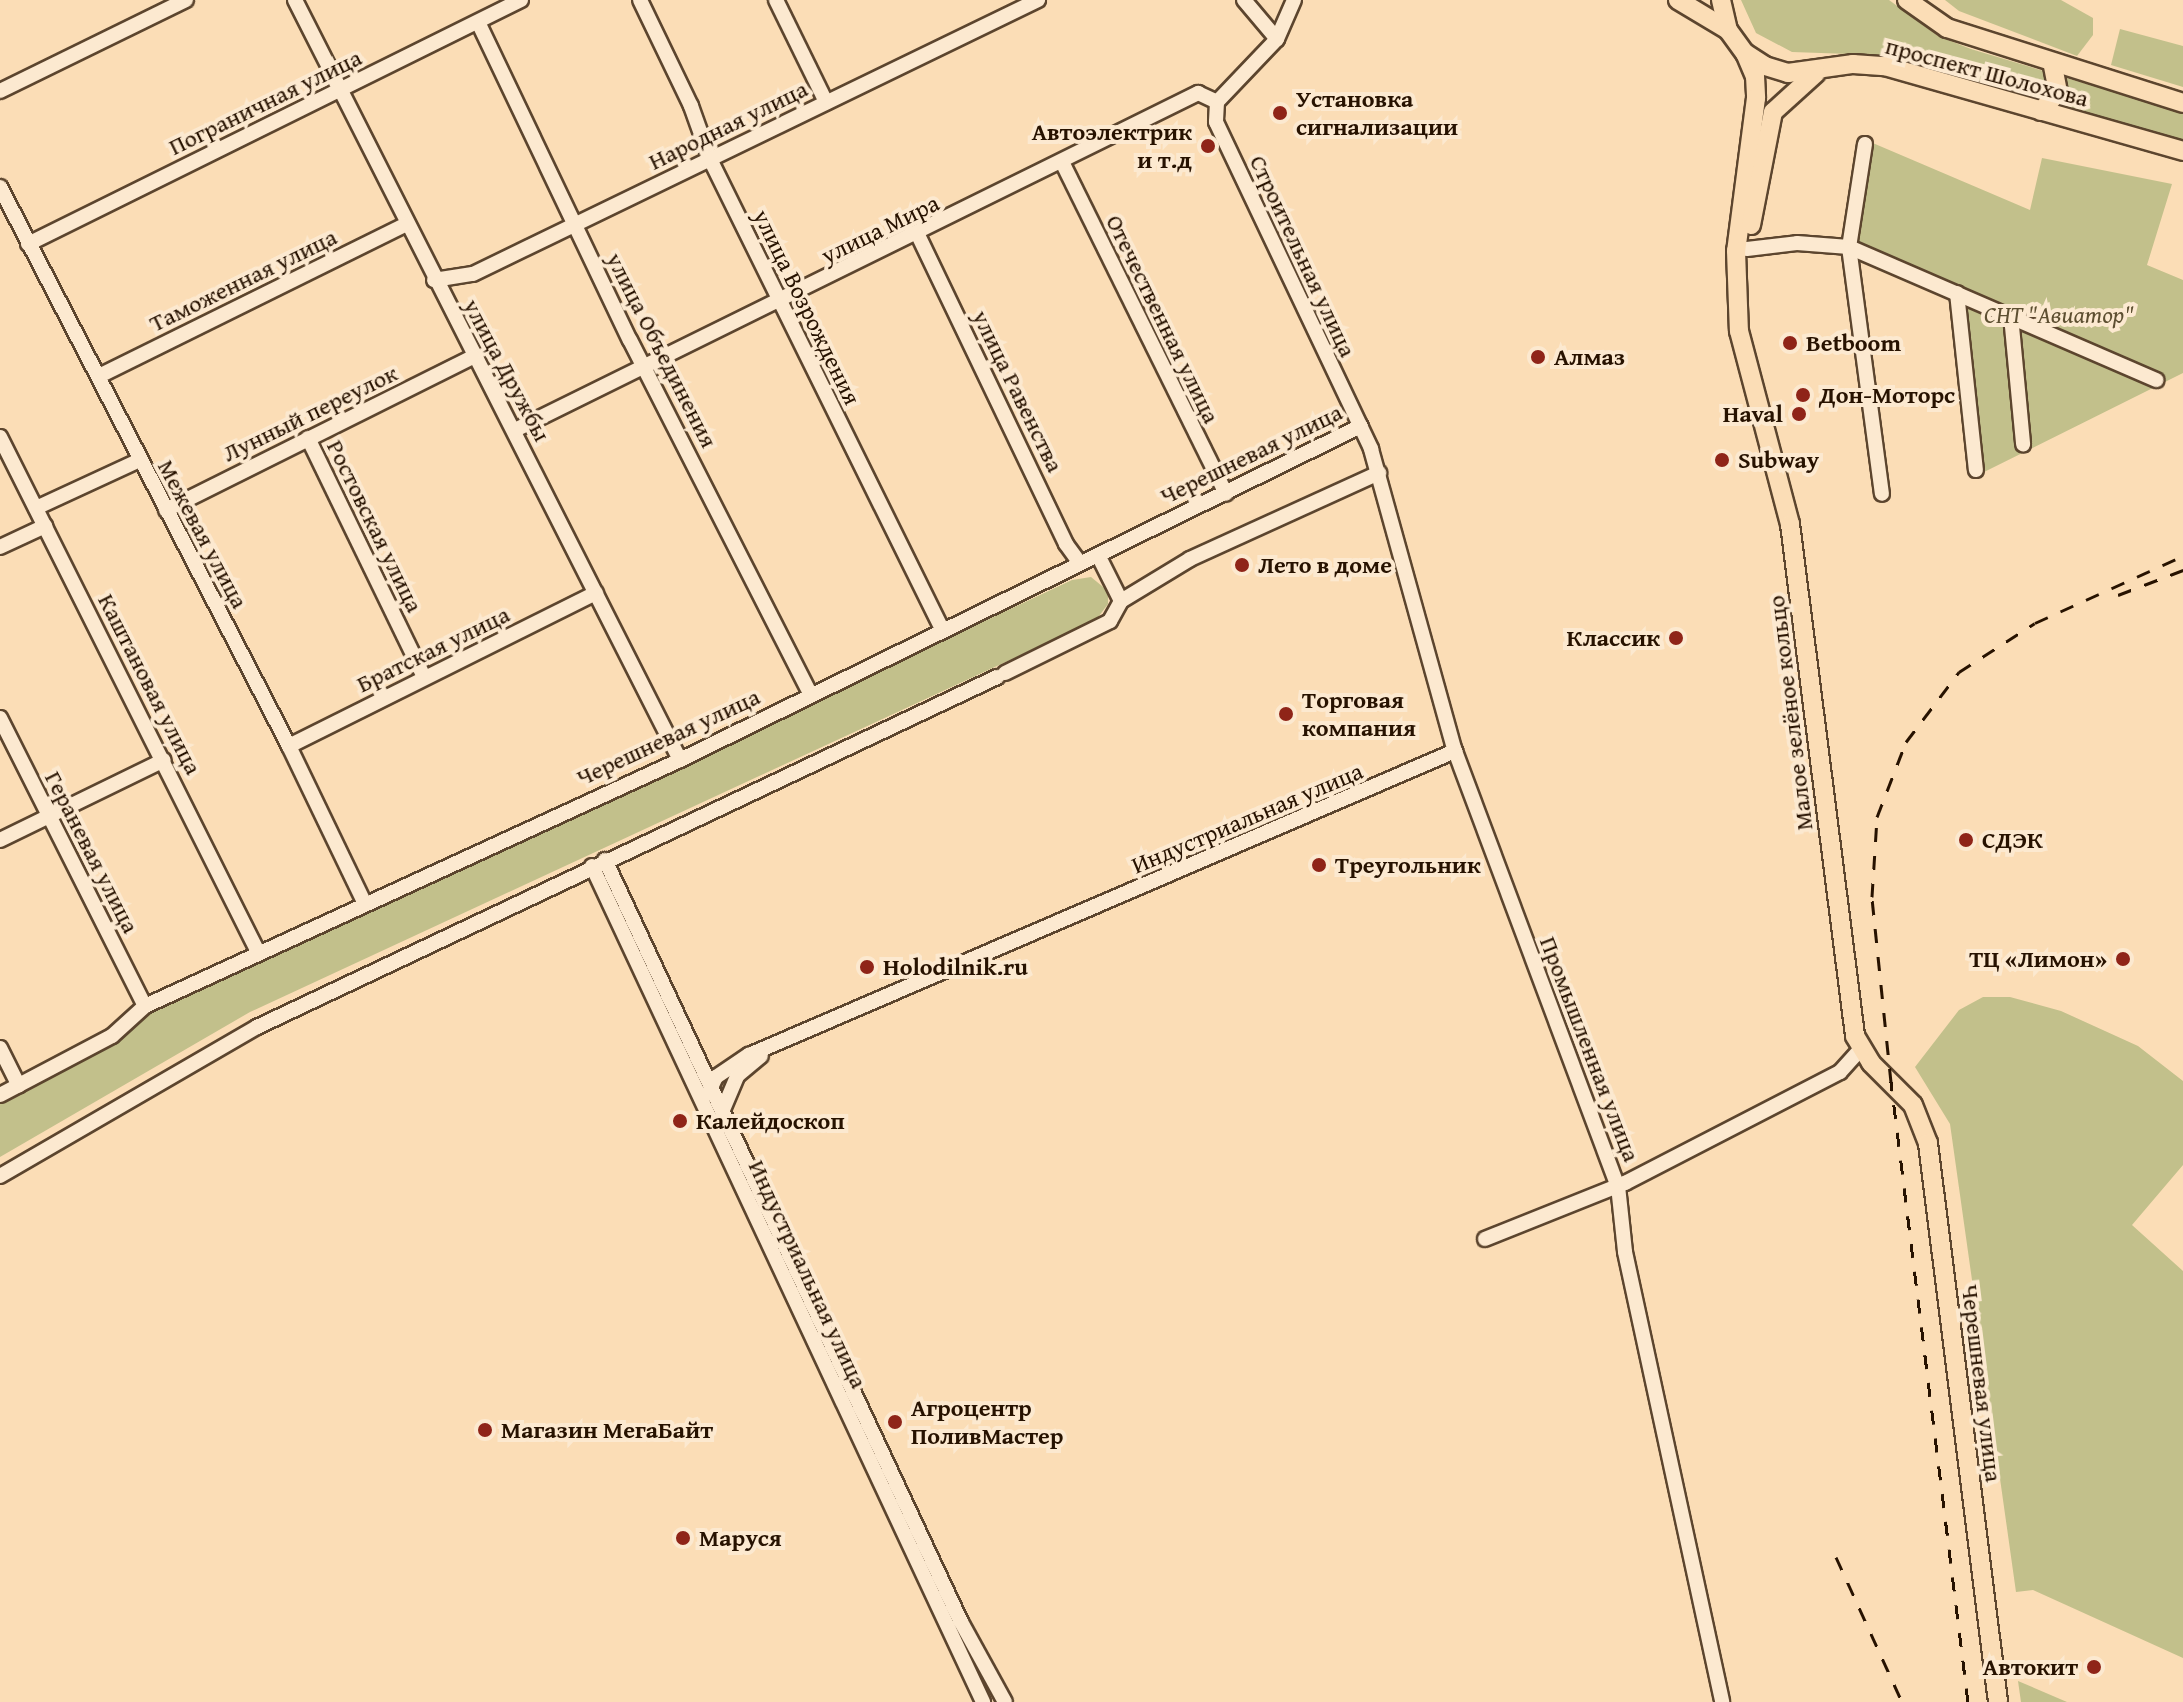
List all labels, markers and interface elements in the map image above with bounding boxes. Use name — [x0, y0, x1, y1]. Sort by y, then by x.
street label: проспект Шолохова — [1882, 31, 2092, 113]
street label: Пограничная улица — [164, 43, 366, 161]
street label: Народная улица — [644, 74, 812, 176]
place label: Установка сигнализации — [1296, 85, 1458, 141]
marker: Установка сигнализации — [1271, 104, 1289, 122]
place label: Автоэлектрик и т.д — [1032, 118, 1192, 174]
marker: Автоэлектрик и т.д — [1199, 137, 1217, 155]
street label: Строительная улица — [1244, 151, 1362, 361]
street label: улица Мира — [816, 188, 944, 270]
street label: улица Возрождения — [747, 205, 867, 409]
street label: Отечественная улица — [1100, 210, 1226, 428]
street label: Таможенная улица — [145, 222, 341, 338]
street label: улица Объединения — [600, 248, 724, 452]
street label: улица Дружбы — [457, 294, 557, 446]
park label: СНТ "Авиатор" — [1984, 301, 2134, 329]
street label: улица Равенства — [966, 305, 1070, 477]
place label: Betboom — [1806, 329, 1901, 357]
marker: Betboom — [1781, 334, 1799, 352]
place label: Алмаз — [1554, 343, 1625, 371]
marker: Алмаз — [1529, 348, 1547, 366]
street label: Лунный переулок — [218, 358, 402, 468]
place label: Дон-Моторс — [1819, 381, 1955, 409]
marker: Дон-Моторс — [1794, 386, 1812, 404]
street label: Черешневая улица — [1155, 397, 1347, 511]
place label: Haval — [1723, 400, 1783, 428]
marker: Haval — [1790, 405, 1808, 423]
street label: Ростовская улица — [321, 435, 429, 617]
place label: Subway — [1738, 446, 1819, 474]
marker: Subway — [1713, 451, 1731, 469]
street label: Межевая улица — [152, 455, 254, 613]
place label: Лето в доме — [1258, 551, 1392, 579]
marker: Лето в доме — [1233, 556, 1251, 574]
street label: Каштановая улица — [92, 589, 208, 779]
street label: Малое зелёное кольцо — [1761, 594, 1819, 832]
street label: Братская улица — [352, 600, 514, 698]
place label: Классик — [1567, 624, 1660, 652]
marker: Классик — [1667, 629, 1685, 647]
street label: Черешневая улица — [572, 682, 764, 792]
place label: Торговая компания — [1302, 686, 1416, 742]
marker: Торговая компания — [1277, 705, 1295, 723]
street label: Индустриальная улица — [1127, 756, 1367, 880]
street label: Гераневая улица — [39, 766, 145, 938]
place label: СДЭК — [1982, 826, 2043, 854]
marker: СДЭК — [1957, 831, 1975, 849]
place label: Треугольник — [1335, 851, 1481, 879]
marker: Треугольник — [1310, 856, 1328, 874]
street label: Промышленная улица — [1534, 932, 1646, 1166]
place label: ТЦ «Лимон» — [1969, 945, 2107, 973]
marker: ТЦ «Лимон» — [2114, 950, 2132, 968]
place label: Holodilnik.ru — [883, 953, 1028, 981]
marker: Holodilnik.ru — [858, 958, 876, 976]
place label: Калейдоскоп — [696, 1107, 845, 1135]
marker: Калейдоскоп — [671, 1112, 689, 1130]
street label: Индустриальная улица — [742, 1155, 874, 1393]
street label: Черешневая улица — [1956, 1283, 2008, 1483]
place label: Агроцентр ПоливМастер — [911, 1394, 1063, 1450]
marker: Агроцентр ПоливМастер — [886, 1413, 904, 1431]
place label: Магазин МегаБайт — [501, 1416, 713, 1444]
marker: Магазин МегаБайт — [476, 1421, 494, 1439]
place label: Маруся — [699, 1524, 782, 1552]
marker: Маруся — [674, 1529, 692, 1547]
place label: Автокит — [1983, 1653, 2078, 1681]
marker: Автокит — [2085, 1658, 2103, 1676]

